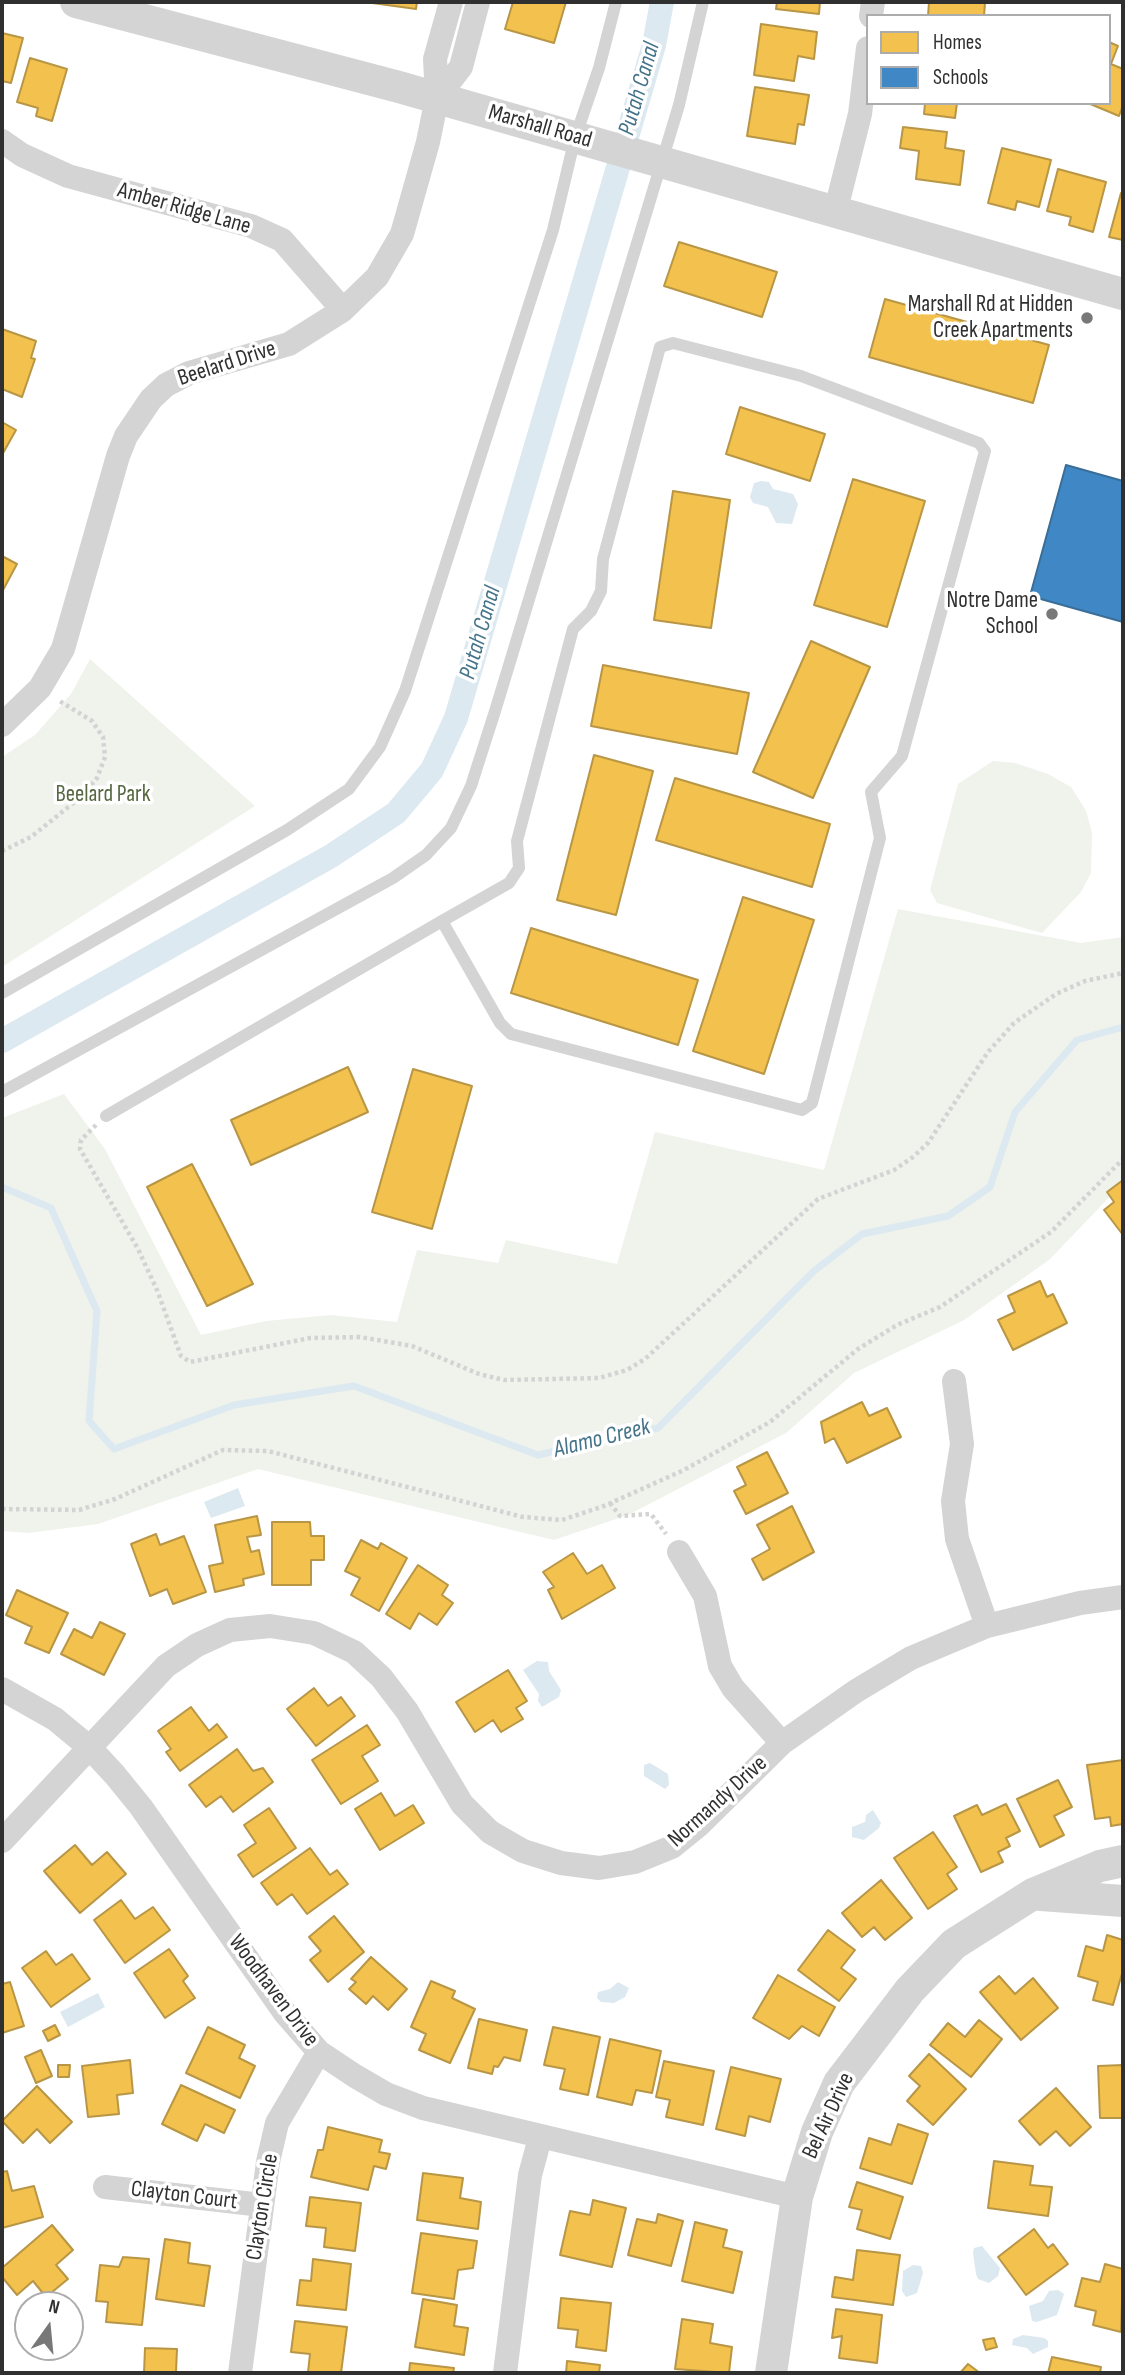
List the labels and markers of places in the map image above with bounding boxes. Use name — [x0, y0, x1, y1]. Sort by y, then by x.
place label: Marshall Rd at Hidden Creek Apartments — [908, 291, 1073, 345]
marker: Marshall Rd at Hidden Creek Apartments — [1079, 310, 1095, 326]
place label: Notre Dame School — [947, 587, 1038, 641]
marker: Notre Dame School — [1044, 606, 1060, 622]

